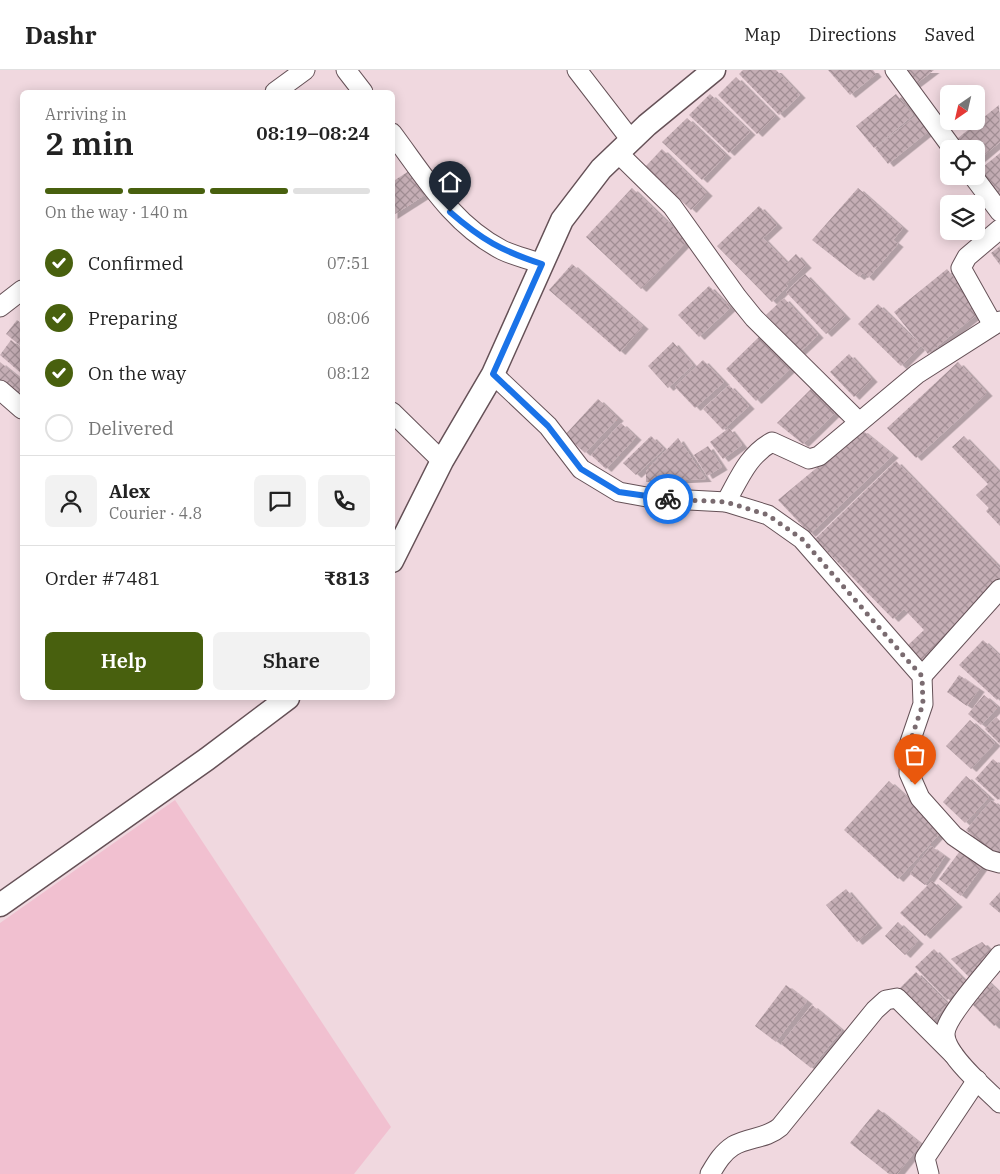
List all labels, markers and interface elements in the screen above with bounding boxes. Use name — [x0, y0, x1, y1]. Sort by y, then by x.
text: Dashr — [25, 19, 96, 51]
text: Map — [744, 23, 781, 46]
text: Directions — [809, 23, 897, 46]
text: Saved — [925, 23, 975, 46]
north arrow — [940, 85, 985, 130]
map controls — [940, 85, 985, 240]
text: Arriving in — [45, 104, 127, 124]
text: 08:19–08:24 — [256, 121, 370, 145]
text: 2 min — [45, 122, 134, 164]
button: locate — [940, 140, 985, 185]
pin — [429, 161, 471, 212]
icon: home — [436, 168, 464, 196]
button: layers — [940, 195, 985, 240]
text: On the way · 140 m — [45, 202, 188, 222]
icon: check — [45, 249, 73, 277]
text: Confirmed — [88, 251, 183, 275]
text: 07:51 — [327, 253, 370, 273]
icon: check — [45, 304, 73, 332]
text: Preparing — [88, 306, 177, 330]
text: 08:06 — [327, 308, 370, 328]
icon: check — [45, 359, 73, 387]
text: On the way — [88, 361, 186, 385]
text: 08:12 — [327, 363, 370, 383]
text: Delivered — [88, 416, 174, 440]
courier — [643, 474, 693, 524]
button: person — [45, 475, 97, 527]
button: chat — [254, 475, 306, 527]
button: phone — [318, 475, 370, 527]
text: Alex — [109, 479, 150, 503]
icon: bike — [654, 485, 682, 513]
text: Courier · 4.8 — [109, 503, 202, 523]
text: Order #7481 — [45, 566, 160, 590]
text: ₹813 — [324, 566, 370, 590]
button: Help — [45, 632, 203, 690]
button: Share — [213, 632, 370, 690]
pin — [894, 734, 936, 785]
icon: bag — [901, 741, 929, 769]

